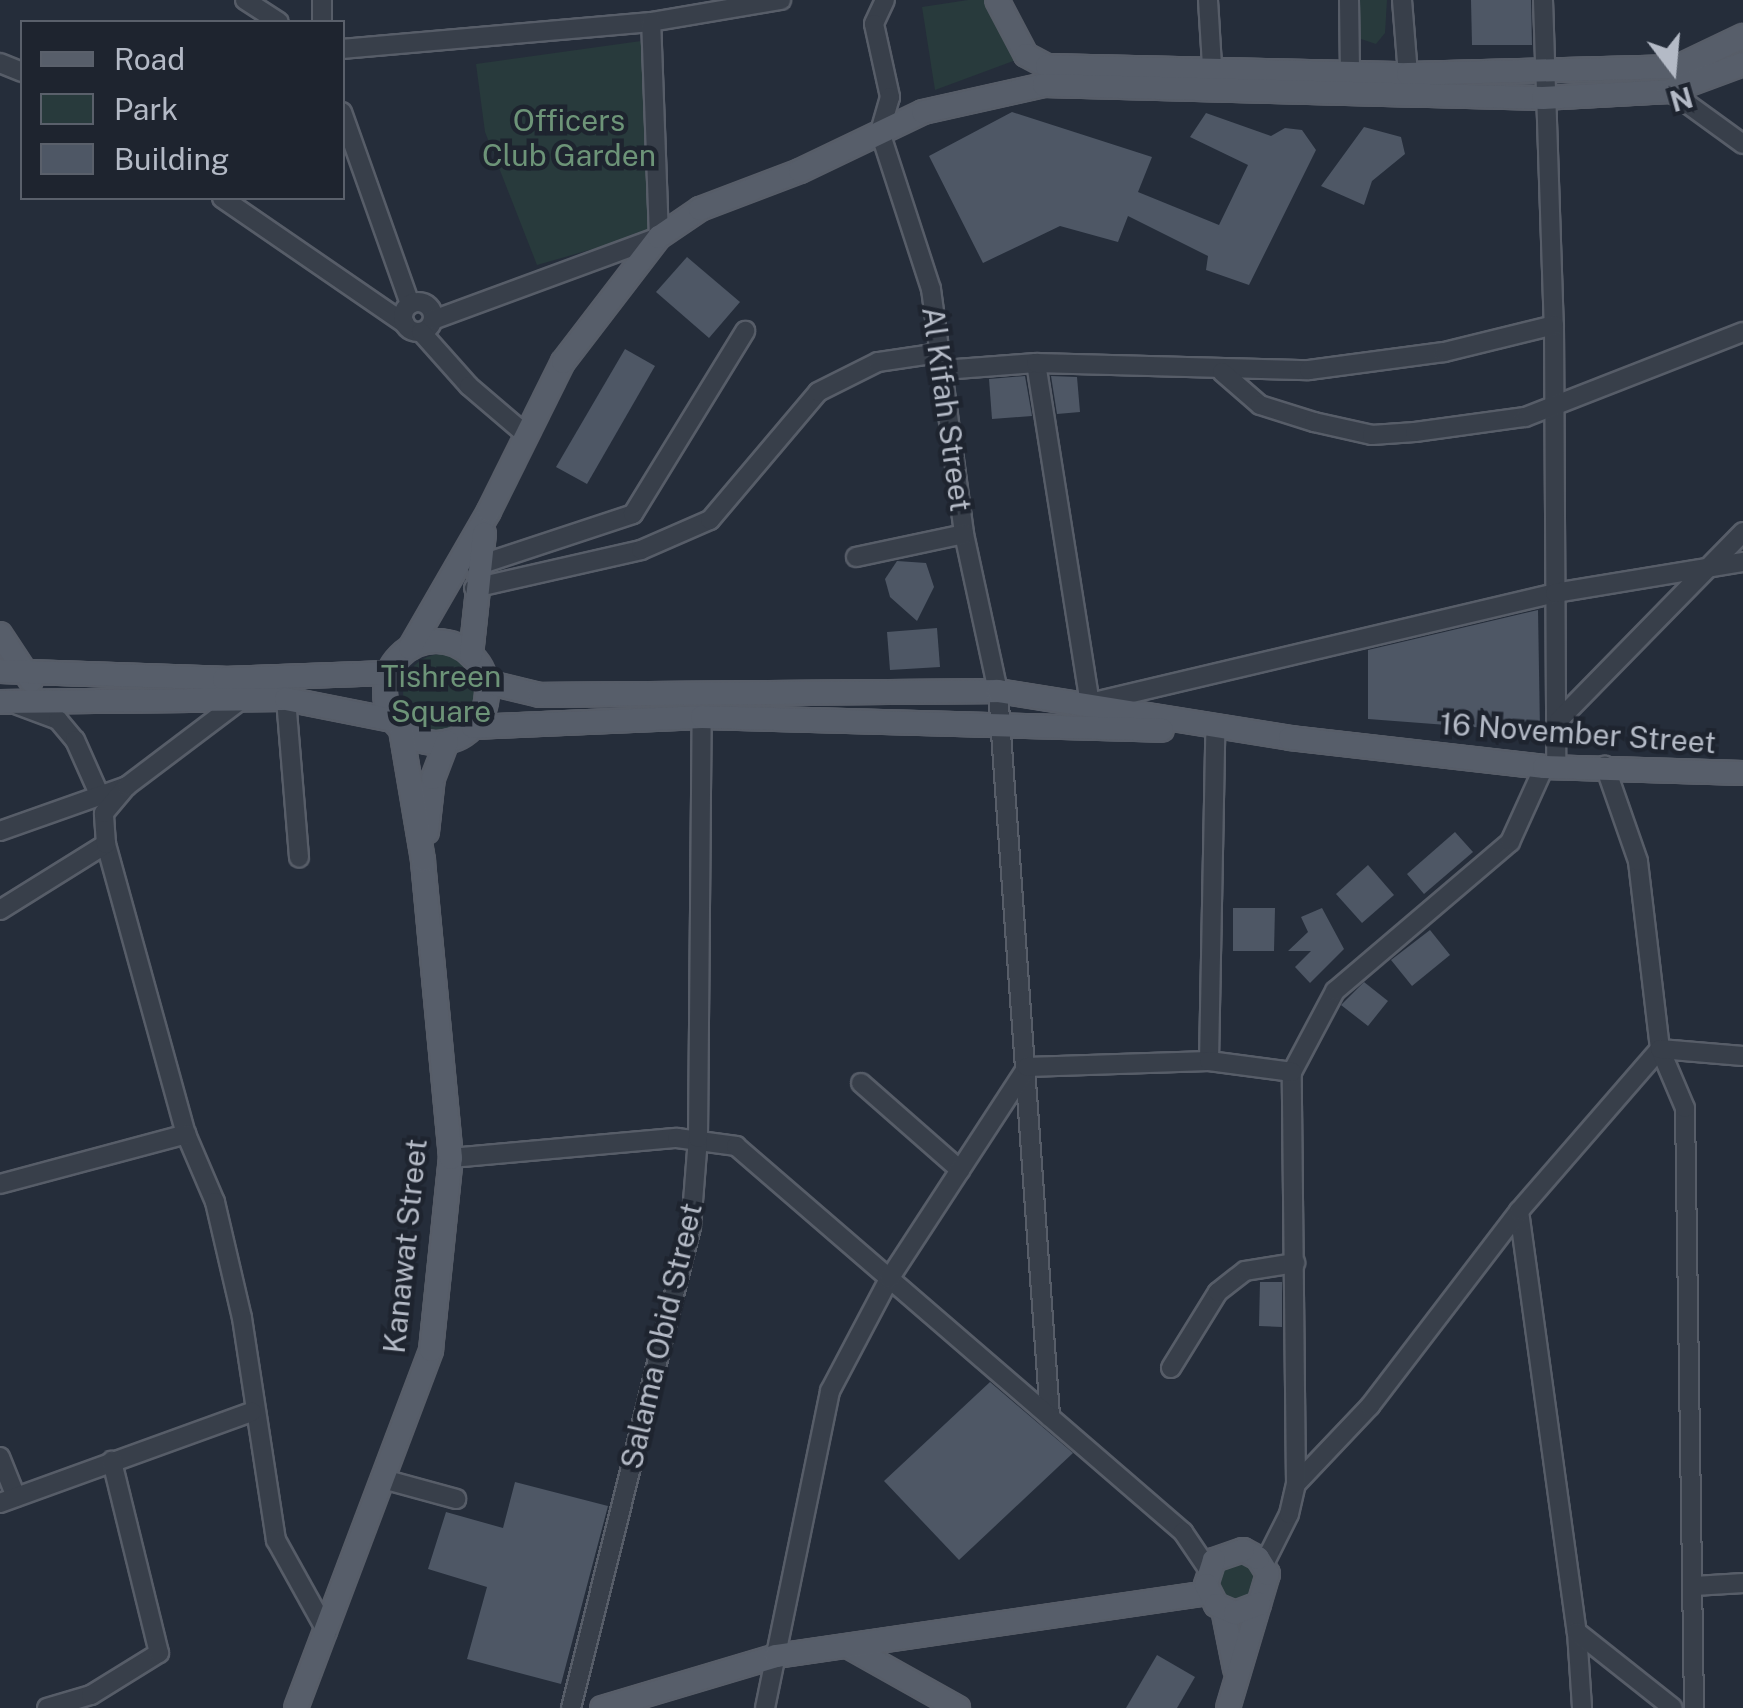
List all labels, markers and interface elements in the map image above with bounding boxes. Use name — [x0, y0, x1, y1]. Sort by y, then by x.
legend — [20, 20, 345, 200]
north arrow — [1623, 20, 1723, 120]
text: Road — [114, 41, 185, 77]
text: N — [1666, 80, 1696, 118]
text: Park — [114, 91, 178, 127]
park label: Officers Club Garden — [482, 102, 656, 172]
text: Building — [114, 141, 229, 177]
street label: Al Kifah Street — [915, 304, 979, 514]
park label: Tishreen Square — [381, 658, 501, 728]
street label: 16 November Street — [1439, 705, 1717, 761]
street label: Kanawat Street — [376, 1137, 434, 1355]
street label: Salama Obid Street — [613, 1200, 709, 1472]

